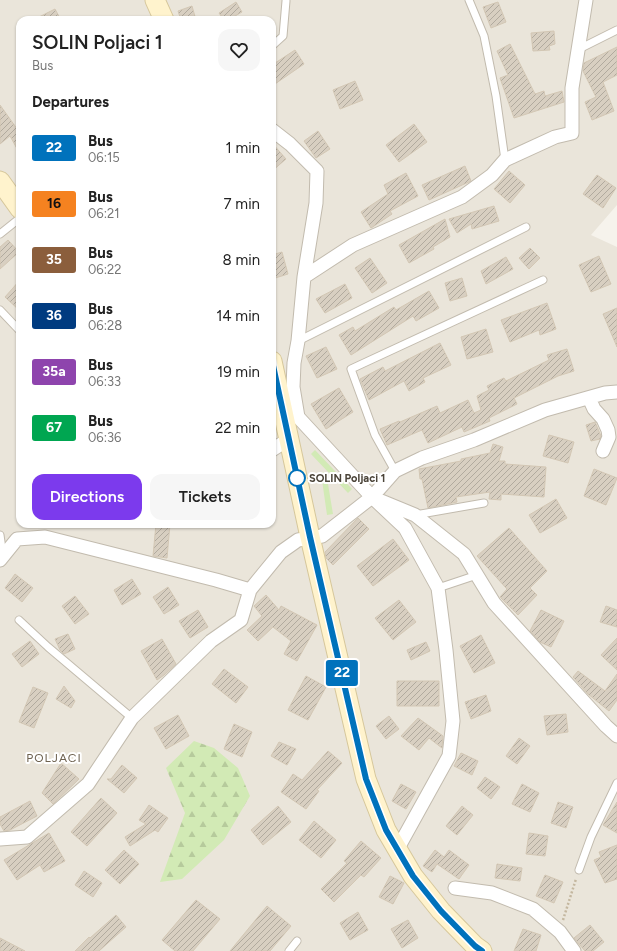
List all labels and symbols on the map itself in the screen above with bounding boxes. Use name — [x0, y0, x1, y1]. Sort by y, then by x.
marker: SOLIN Poljaci 1 — [288, 469, 306, 487]
place label: SOLIN Poljaci 1 — [309, 472, 385, 485]
line badge: 22 — [324, 660, 360, 686]
district label: POLJACI — [26, 751, 82, 765]

